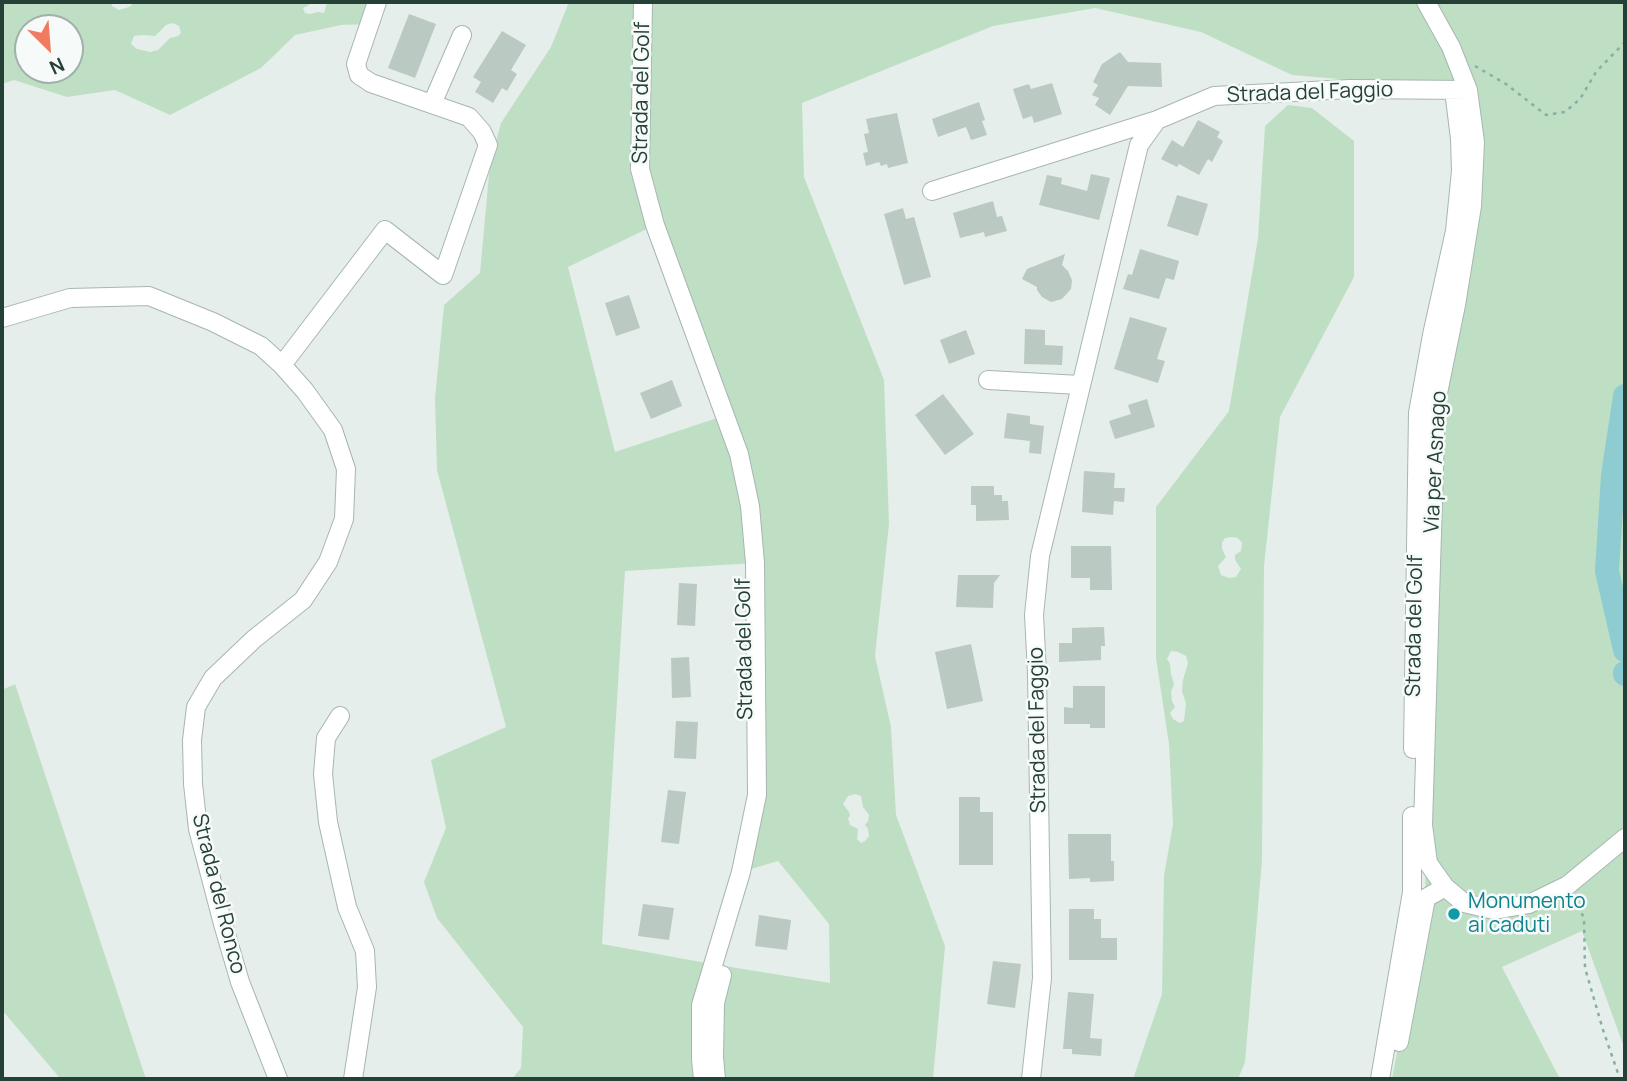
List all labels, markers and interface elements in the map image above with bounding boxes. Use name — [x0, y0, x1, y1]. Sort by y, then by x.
north arrow — [14, 14, 84, 84]
street label: Strada del Golf — [628, 22, 656, 164]
text: N — [45, 52, 69, 81]
street label: Strada del Faggio — [1226, 78, 1394, 108]
street label: Via per Asnago — [1420, 390, 1452, 534]
street label: Strada del Golf — [1401, 555, 1429, 697]
street label: Strada del Golf — [731, 578, 759, 720]
street label: Strada del Faggio — [1024, 647, 1052, 813]
street label: Strada del Ronco — [186, 811, 250, 977]
place label: Monumento ai caduti — [1468, 889, 1586, 939]
marker: Monumento ai caduti — [1446, 906, 1462, 922]

